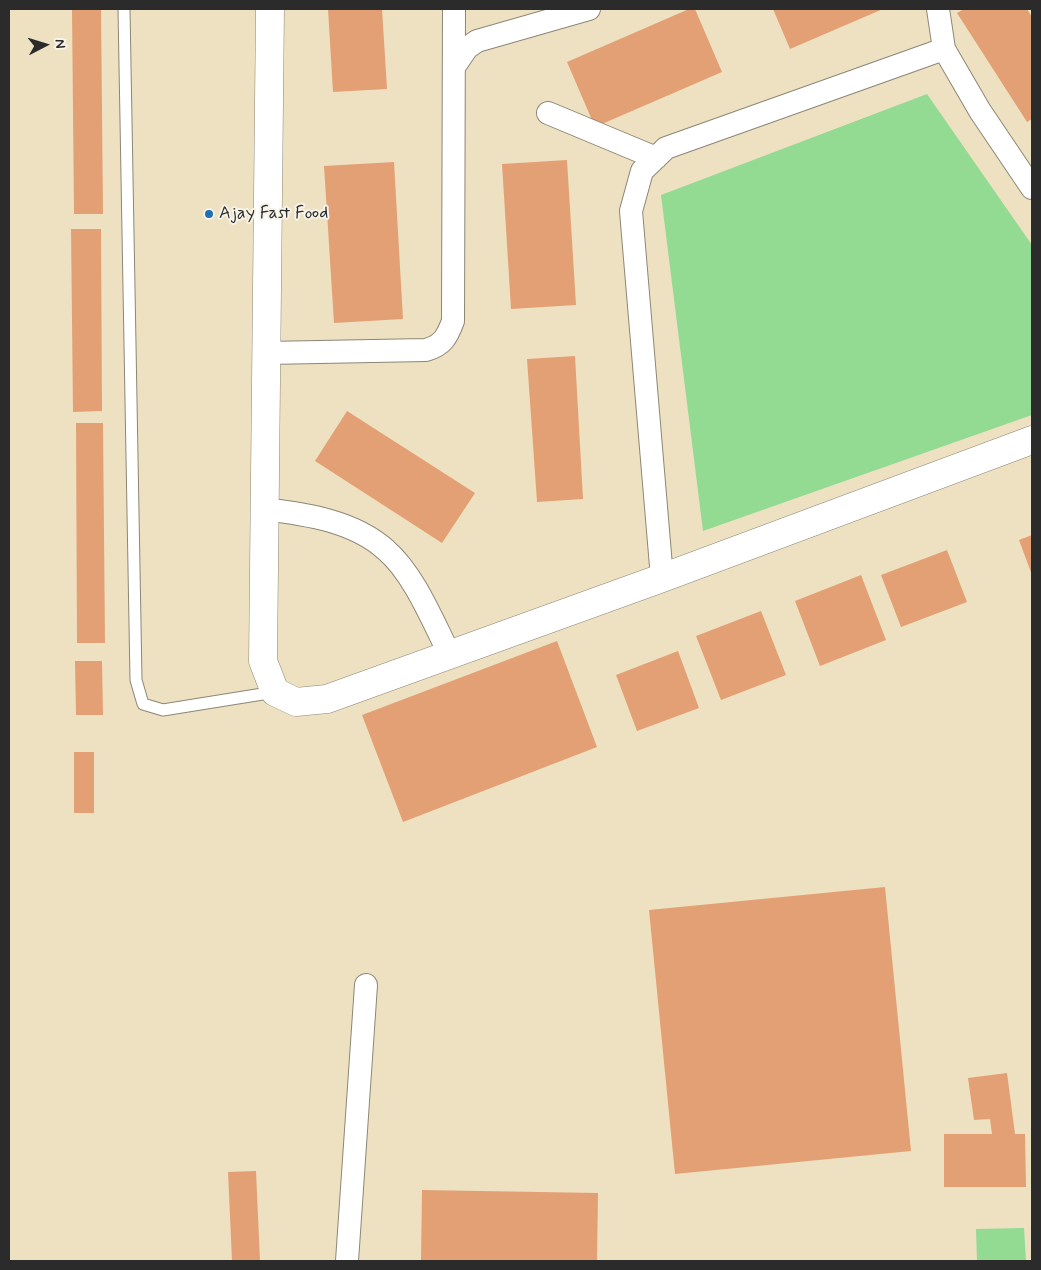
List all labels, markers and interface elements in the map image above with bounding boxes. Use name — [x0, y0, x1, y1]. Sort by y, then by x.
north arrow — [20, 20, 70, 70]
text: N — [51, 38, 69, 49]
place label: Ajay Fast Food — [219, 203, 328, 225]
marker: Ajay Fast Food — [203, 208, 215, 220]

